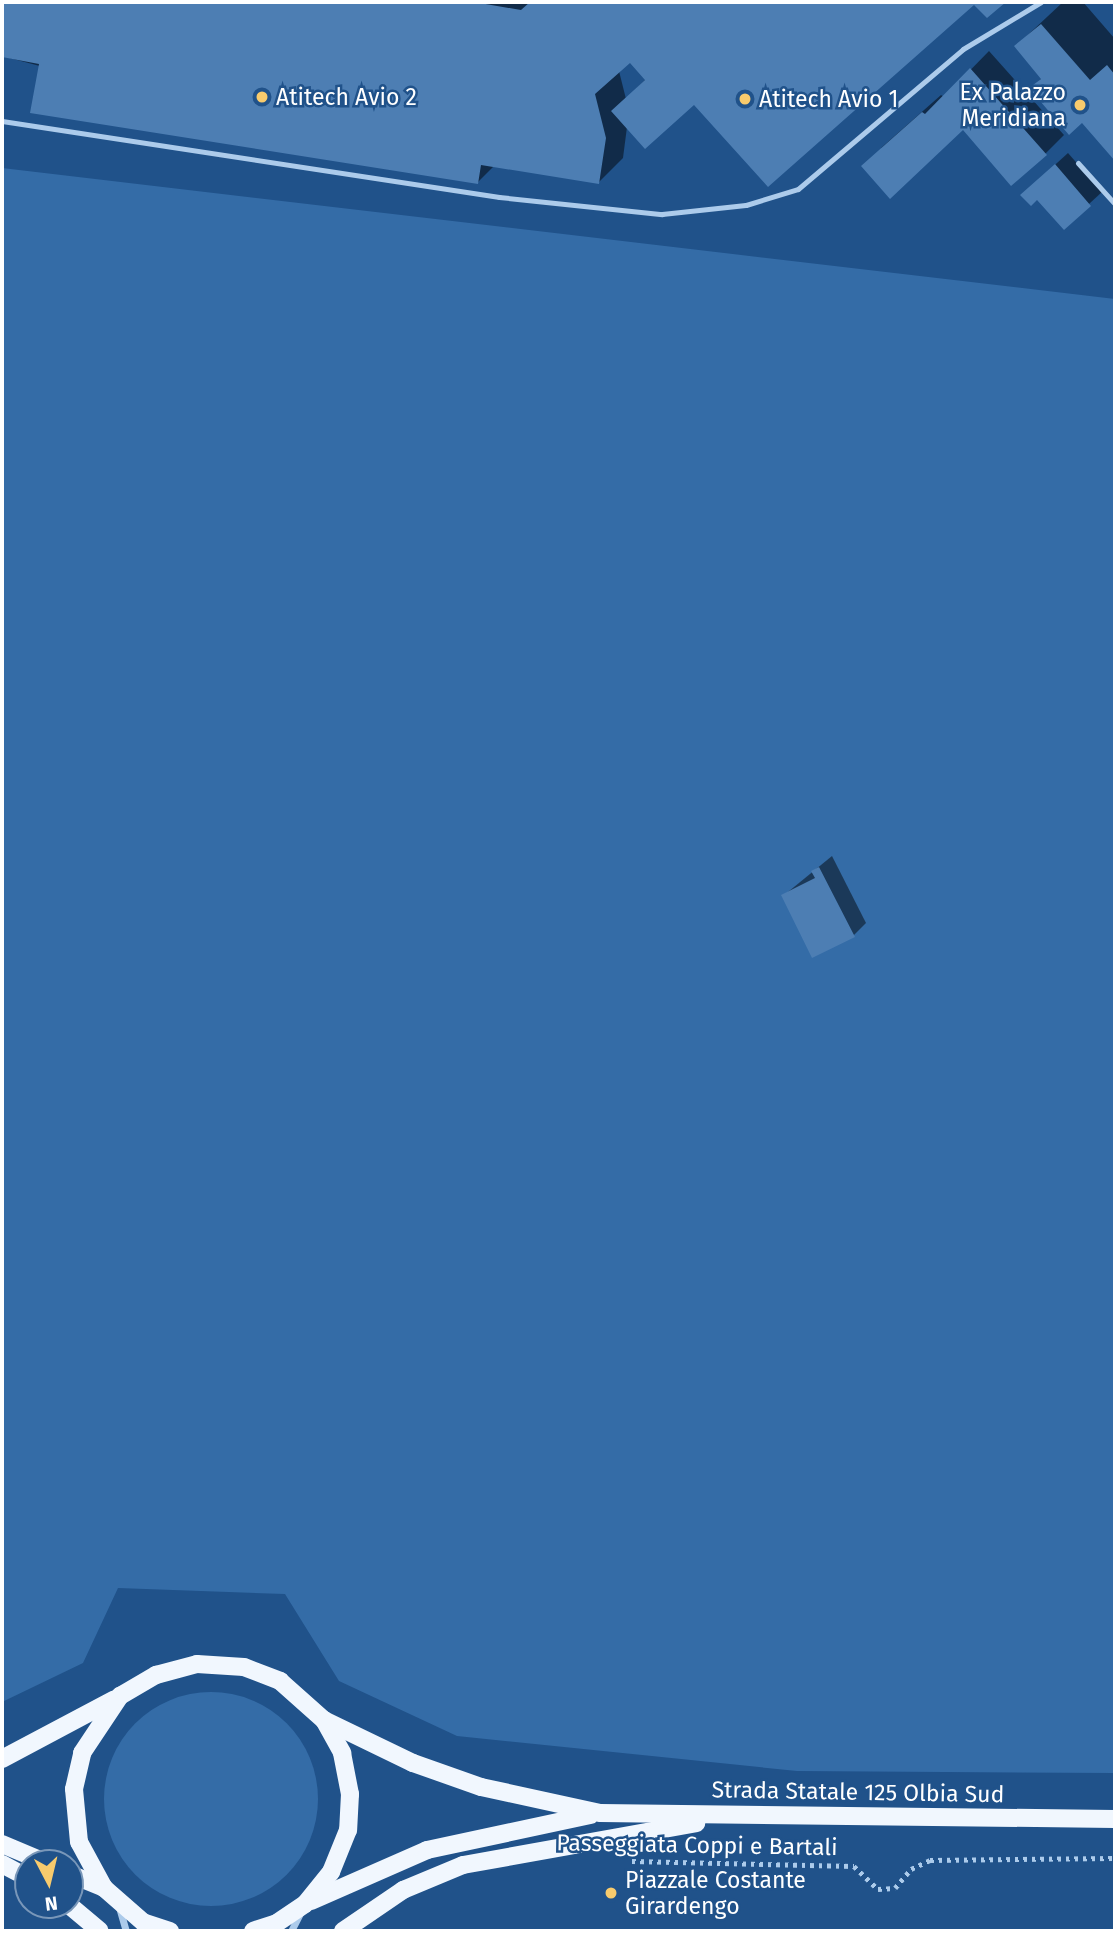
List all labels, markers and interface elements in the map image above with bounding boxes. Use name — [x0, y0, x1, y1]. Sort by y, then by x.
place label: Ex Palazzo Meridiana — [960, 78, 1066, 132]
place label: Atitech Avio 2 — [276, 83, 417, 111]
place label: Atitech Avio 1 — [759, 85, 898, 113]
marker: Atitech Avio 2 — [254, 89, 270, 105]
marker: Atitech Avio 1 — [737, 91, 753, 107]
marker: Ex Palazzo Meridiana — [1072, 97, 1088, 113]
street label: Strada Statale 125 Olbia Sud — [711, 1776, 1005, 1808]
street label: Passeggiata Coppi e Bartali — [556, 1829, 838, 1861]
north arrow — [14, 1849, 84, 1919]
place label: Piazzale Costante Girardengo — [625, 1866, 806, 1920]
marker: Piazzale Costante Girardengo — [603, 1885, 619, 1901]
text: N — [44, 1891, 59, 1916]

